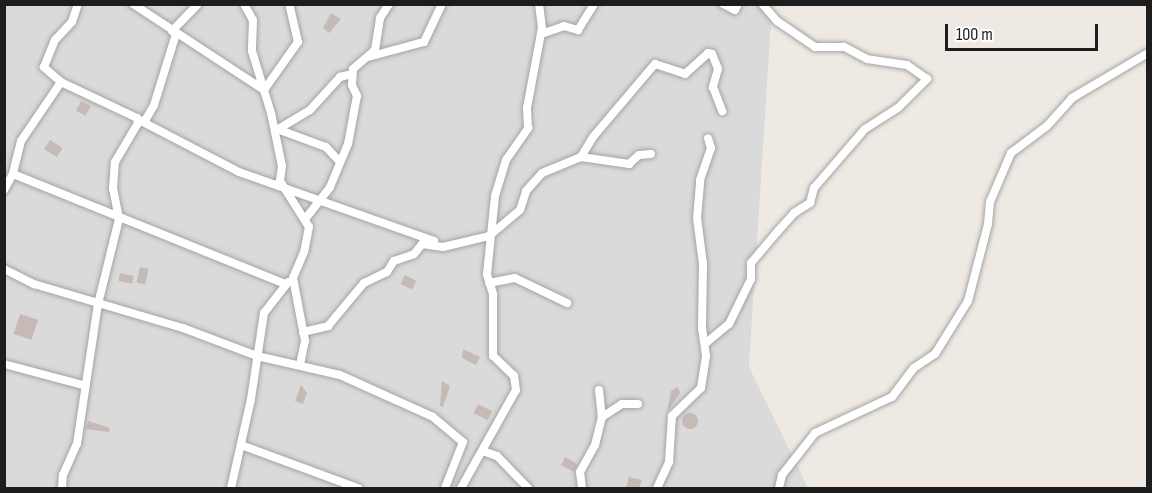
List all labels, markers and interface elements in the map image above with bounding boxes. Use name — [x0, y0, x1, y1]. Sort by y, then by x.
scale bar — [948, 12, 1101, 50]
text: 100 m — [956, 24, 993, 45]

